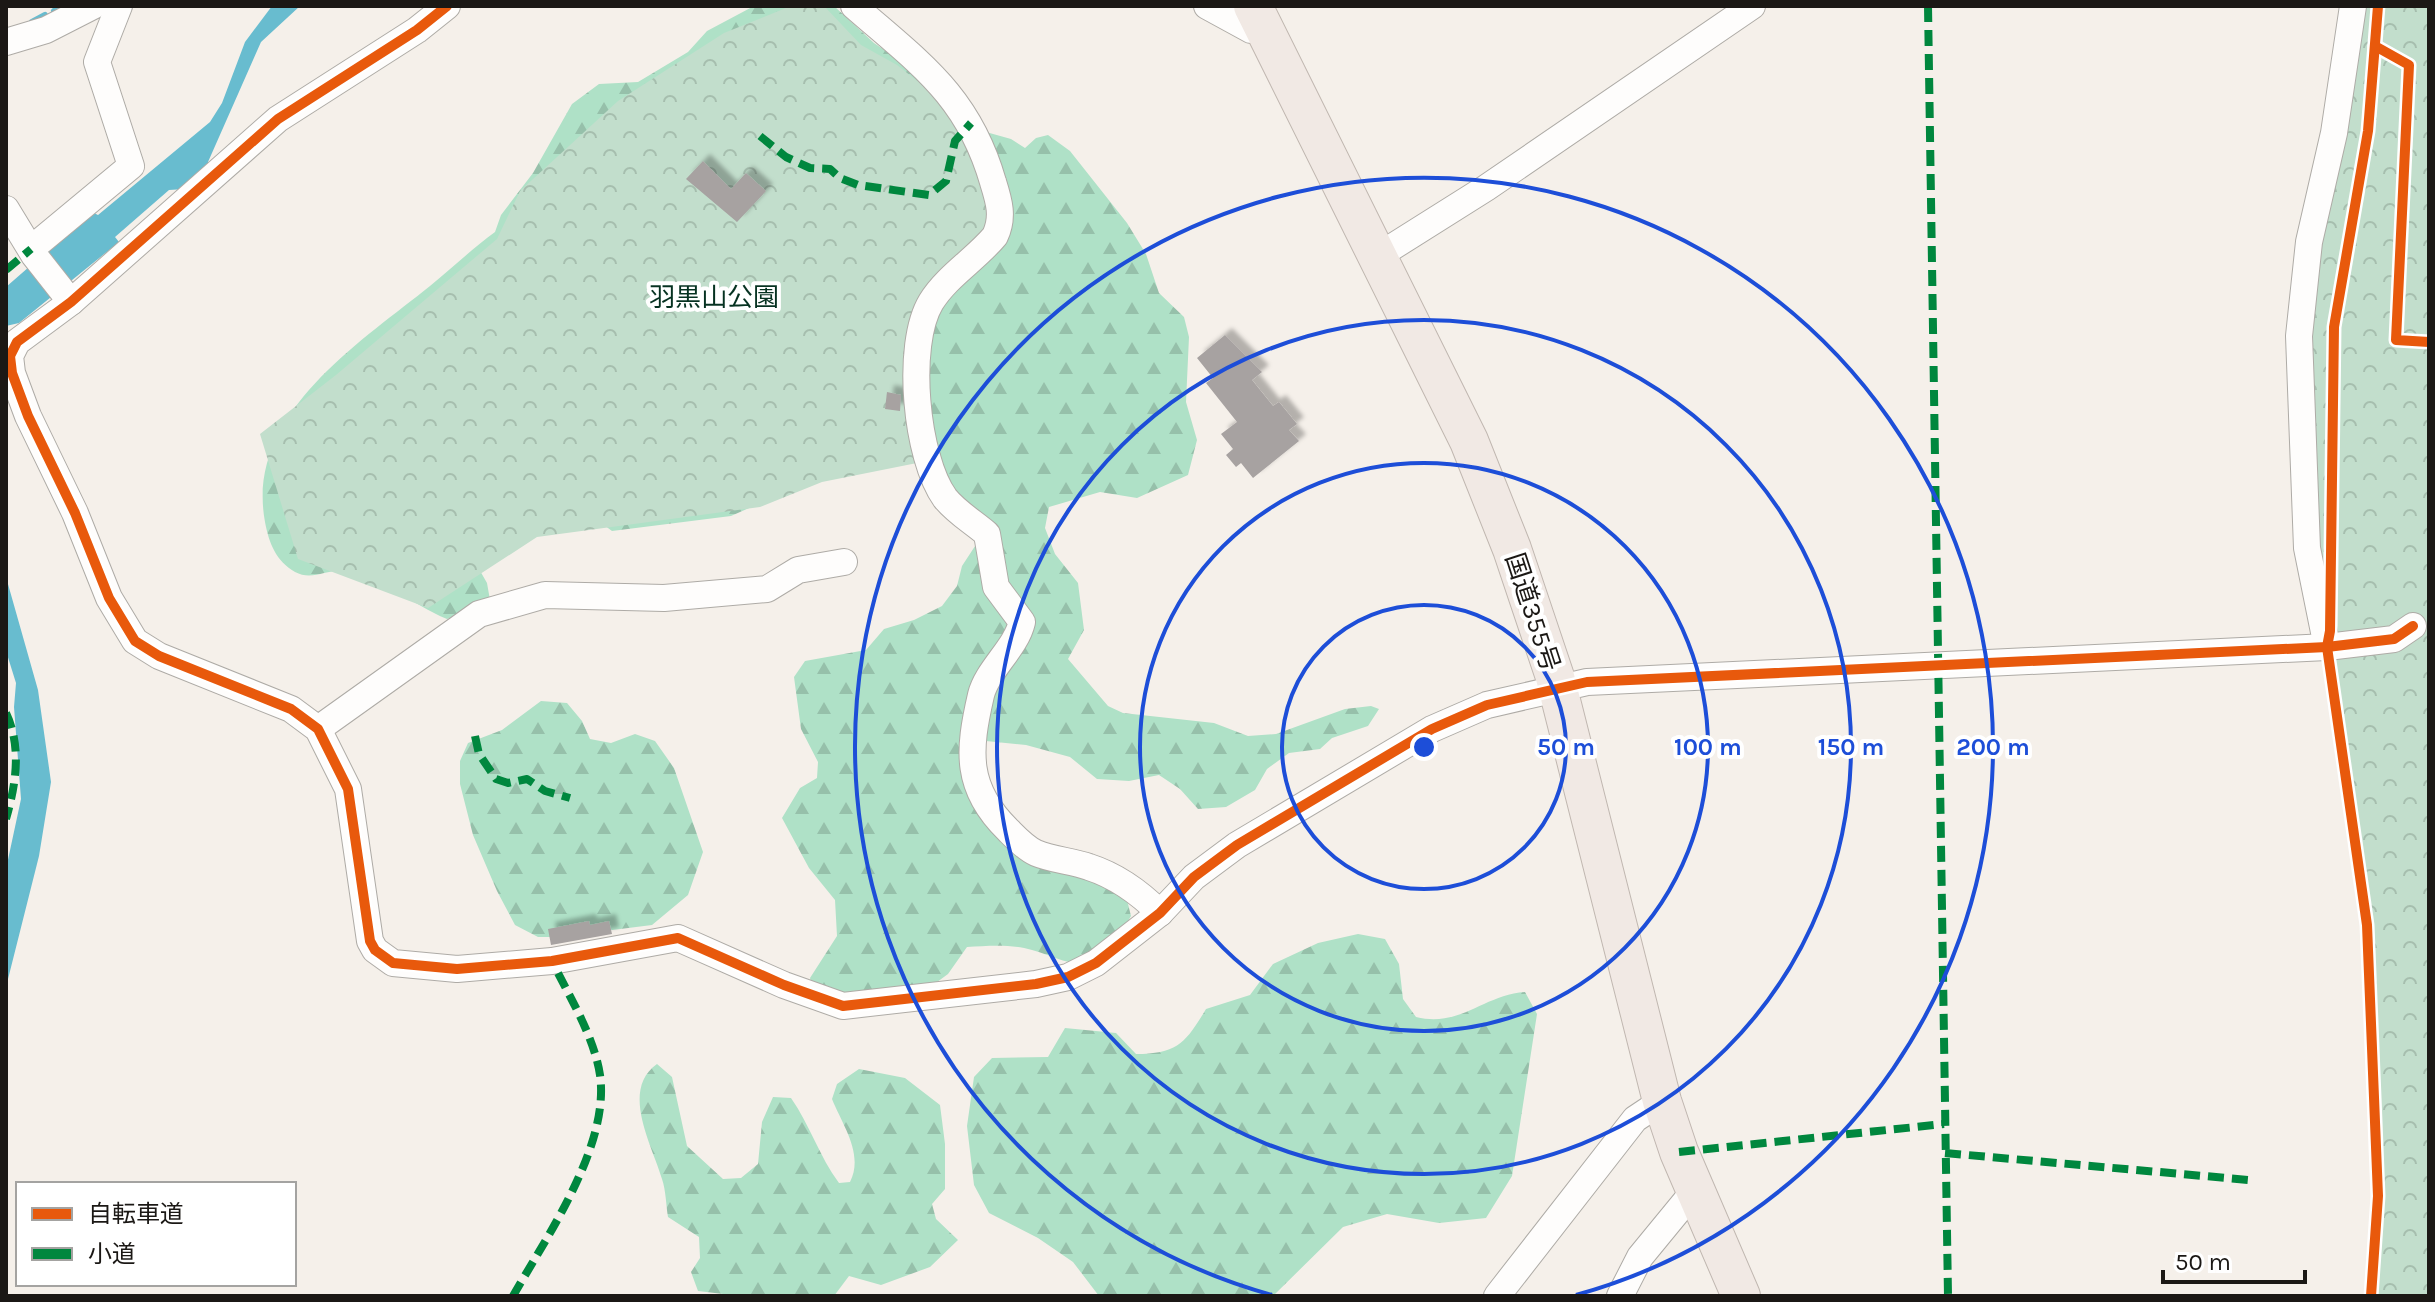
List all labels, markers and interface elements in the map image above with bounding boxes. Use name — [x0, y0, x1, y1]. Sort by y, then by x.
park label: 羽黒山公園 — [649, 282, 779, 313]
street label: 国道355号 — [1499, 549, 1566, 675]
centre of rings — [1410, 733, 1438, 761]
text: 50 m — [1537, 733, 1595, 761]
text: 100 m — [1674, 733, 1742, 761]
text: 150 m — [1818, 733, 1884, 761]
text: 200 m — [1956, 733, 2030, 761]
legend — [16, 1182, 296, 1286]
text: 自転車道 — [88, 1200, 184, 1228]
scale bar — [2163, 1234, 2305, 1284]
text: 小道 — [88, 1240, 136, 1268]
text: 50 m — [2175, 1248, 2231, 1276]

